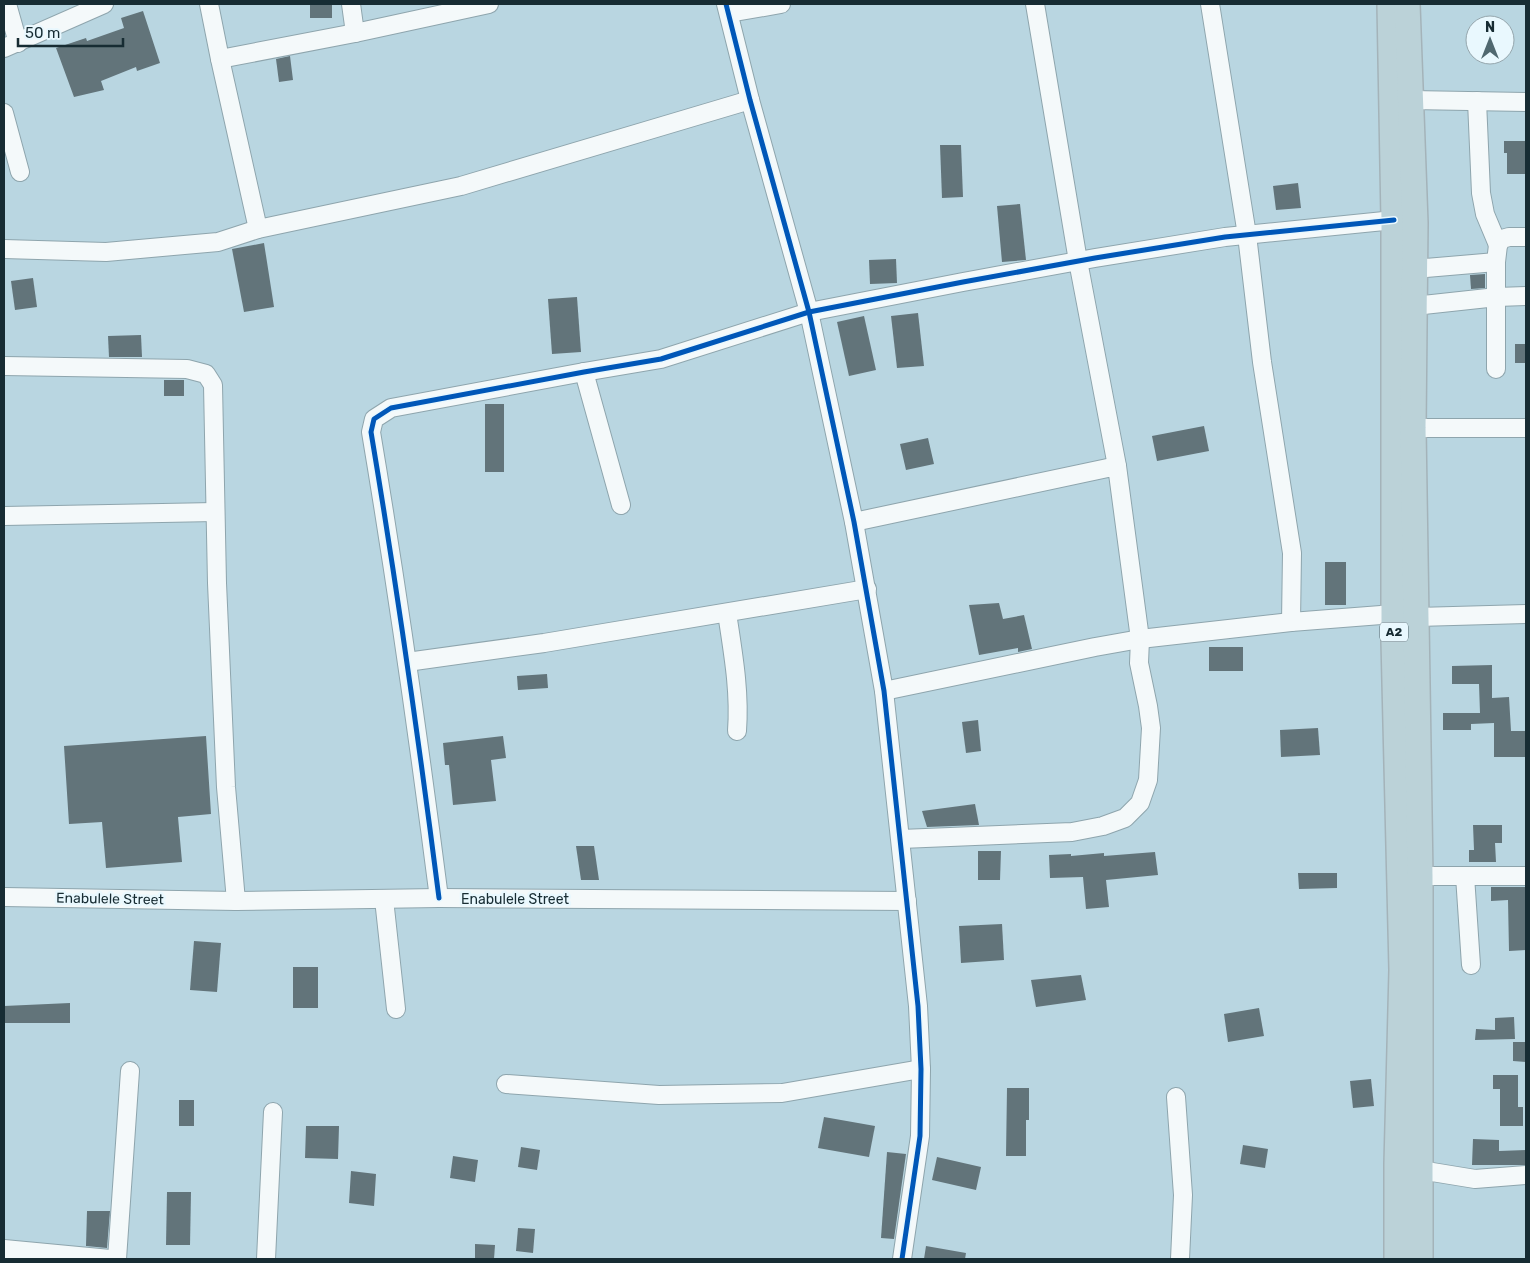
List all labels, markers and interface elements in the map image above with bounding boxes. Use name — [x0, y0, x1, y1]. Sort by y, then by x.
scale bar — [18, 15, 122, 47]
north arrow — [1465, 15, 1515, 65]
text: N — [1485, 19, 1495, 36]
text: 50 m — [25, 24, 60, 42]
road number: A2 — [1380, 622, 1408, 642]
street label: Enabulele Street — [56, 890, 165, 908]
street label: Enabulele Street — [461, 891, 569, 908]

